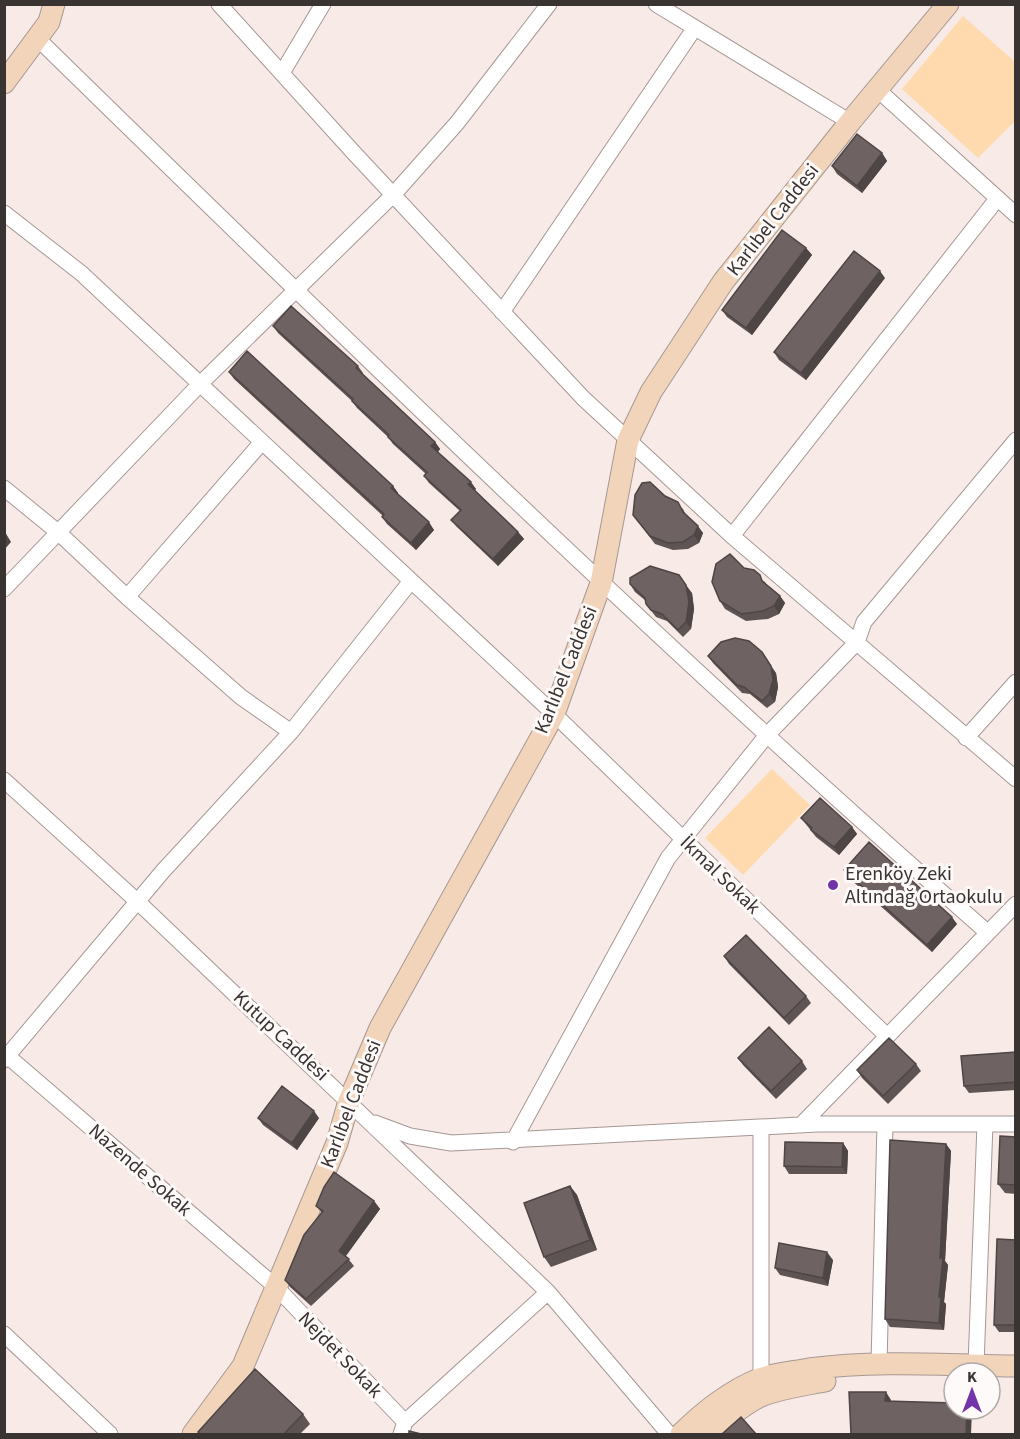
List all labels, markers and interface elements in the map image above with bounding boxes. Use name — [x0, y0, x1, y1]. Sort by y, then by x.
street label: Karlıbel Caddesi — [720, 158, 826, 282]
street label: Karlıbel Caddesi — [528, 602, 604, 738]
street label: İkmal Sokak — [674, 829, 767, 921]
place label: Erenköy Zeki Altındağ Ortaokulu — [845, 860, 1003, 911]
marker: Erenköy Zeki Altındağ Ortaokulu — [826, 878, 840, 892]
street label: Kutup Caddesi — [227, 984, 335, 1088]
street label: Karlıbel Caddesi — [314, 1036, 388, 1172]
street label: Nazende Sokak — [82, 1117, 198, 1223]
street label: Nejdet Sokak — [292, 1305, 389, 1405]
north arrow — [942, 1361, 1002, 1421]
text: K — [967, 1366, 977, 1388]

